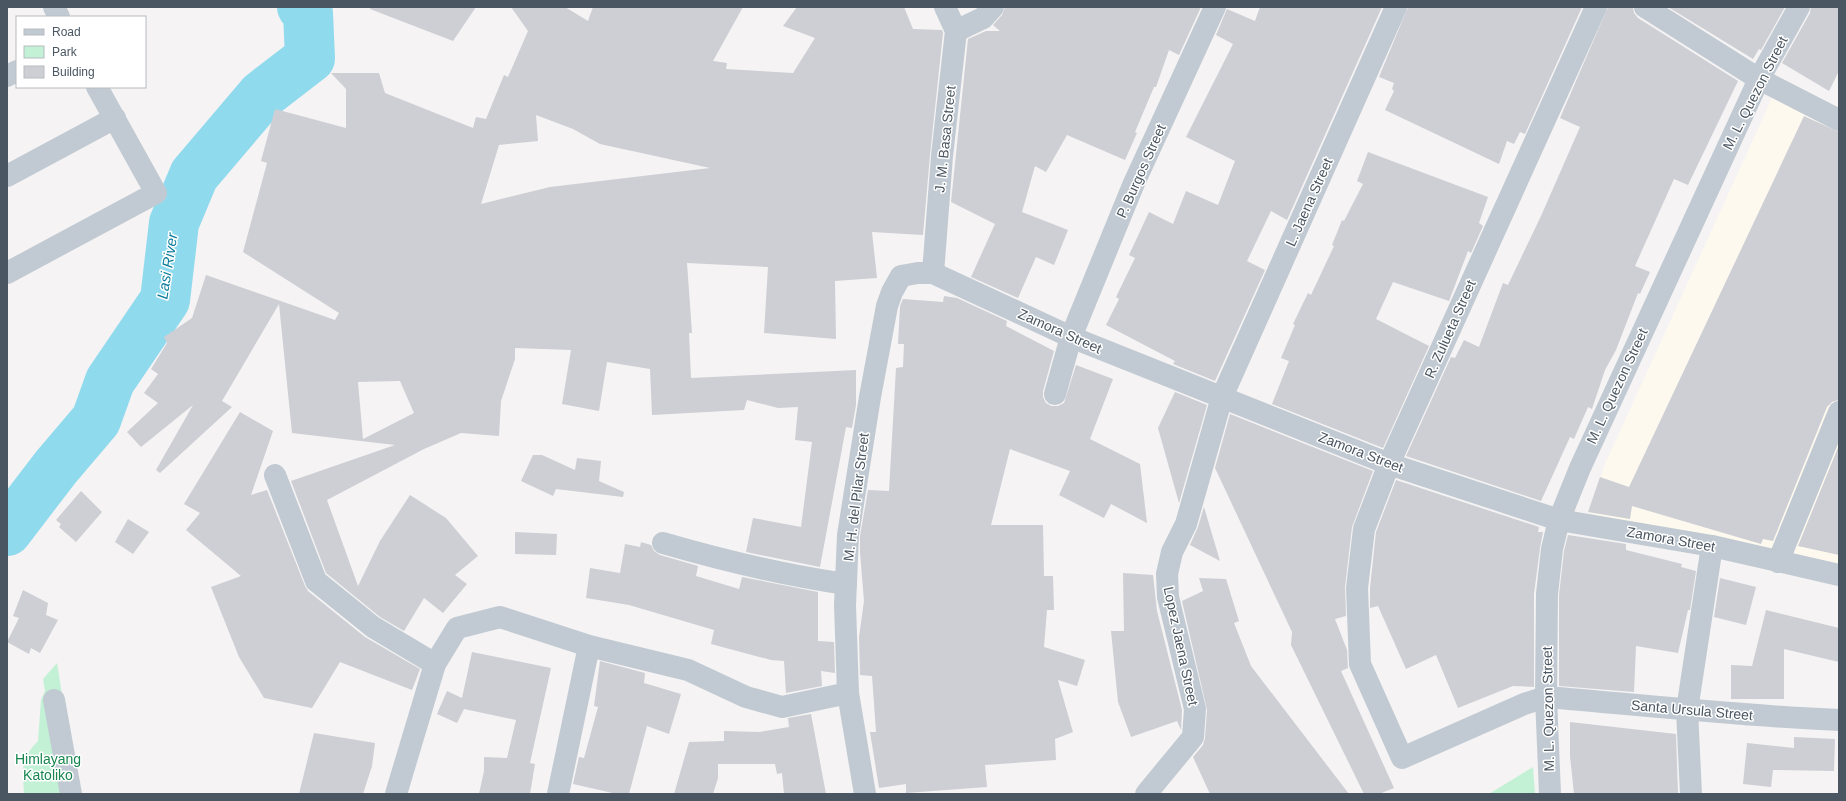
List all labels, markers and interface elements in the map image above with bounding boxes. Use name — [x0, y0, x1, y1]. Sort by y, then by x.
legend — [16, 16, 146, 88]
text: Road — [52, 25, 81, 39]
street label: M. L. Quezon Street — [1719, 33, 1791, 152]
text: Park — [52, 45, 78, 59]
text: Building — [52, 65, 95, 79]
street label: J. M. Basa Street — [931, 85, 959, 193]
street label: P. Burgos Street — [1113, 122, 1169, 220]
street label: L. Jaena Street — [1282, 155, 1336, 249]
water label: Lasi River — [153, 231, 181, 300]
street label: R. Zulueta Street — [1421, 277, 1479, 381]
street label: Zamora Street — [1016, 305, 1104, 357]
street label: M. L. Quezon Street — [1583, 326, 1651, 446]
street label: Zamora Street — [1316, 428, 1406, 476]
street label: M. H. del Pilar Street — [840, 432, 872, 562]
street label: Zamora Street — [1626, 523, 1717, 555]
street label: Lopez Jaena Street — [1161, 585, 1201, 707]
street label: M. L. Quezon Street — [1539, 646, 1557, 772]
street label: Santa Ursula Street — [1630, 697, 1754, 723]
park label: Himlayang Katoliko — [15, 751, 81, 783]

